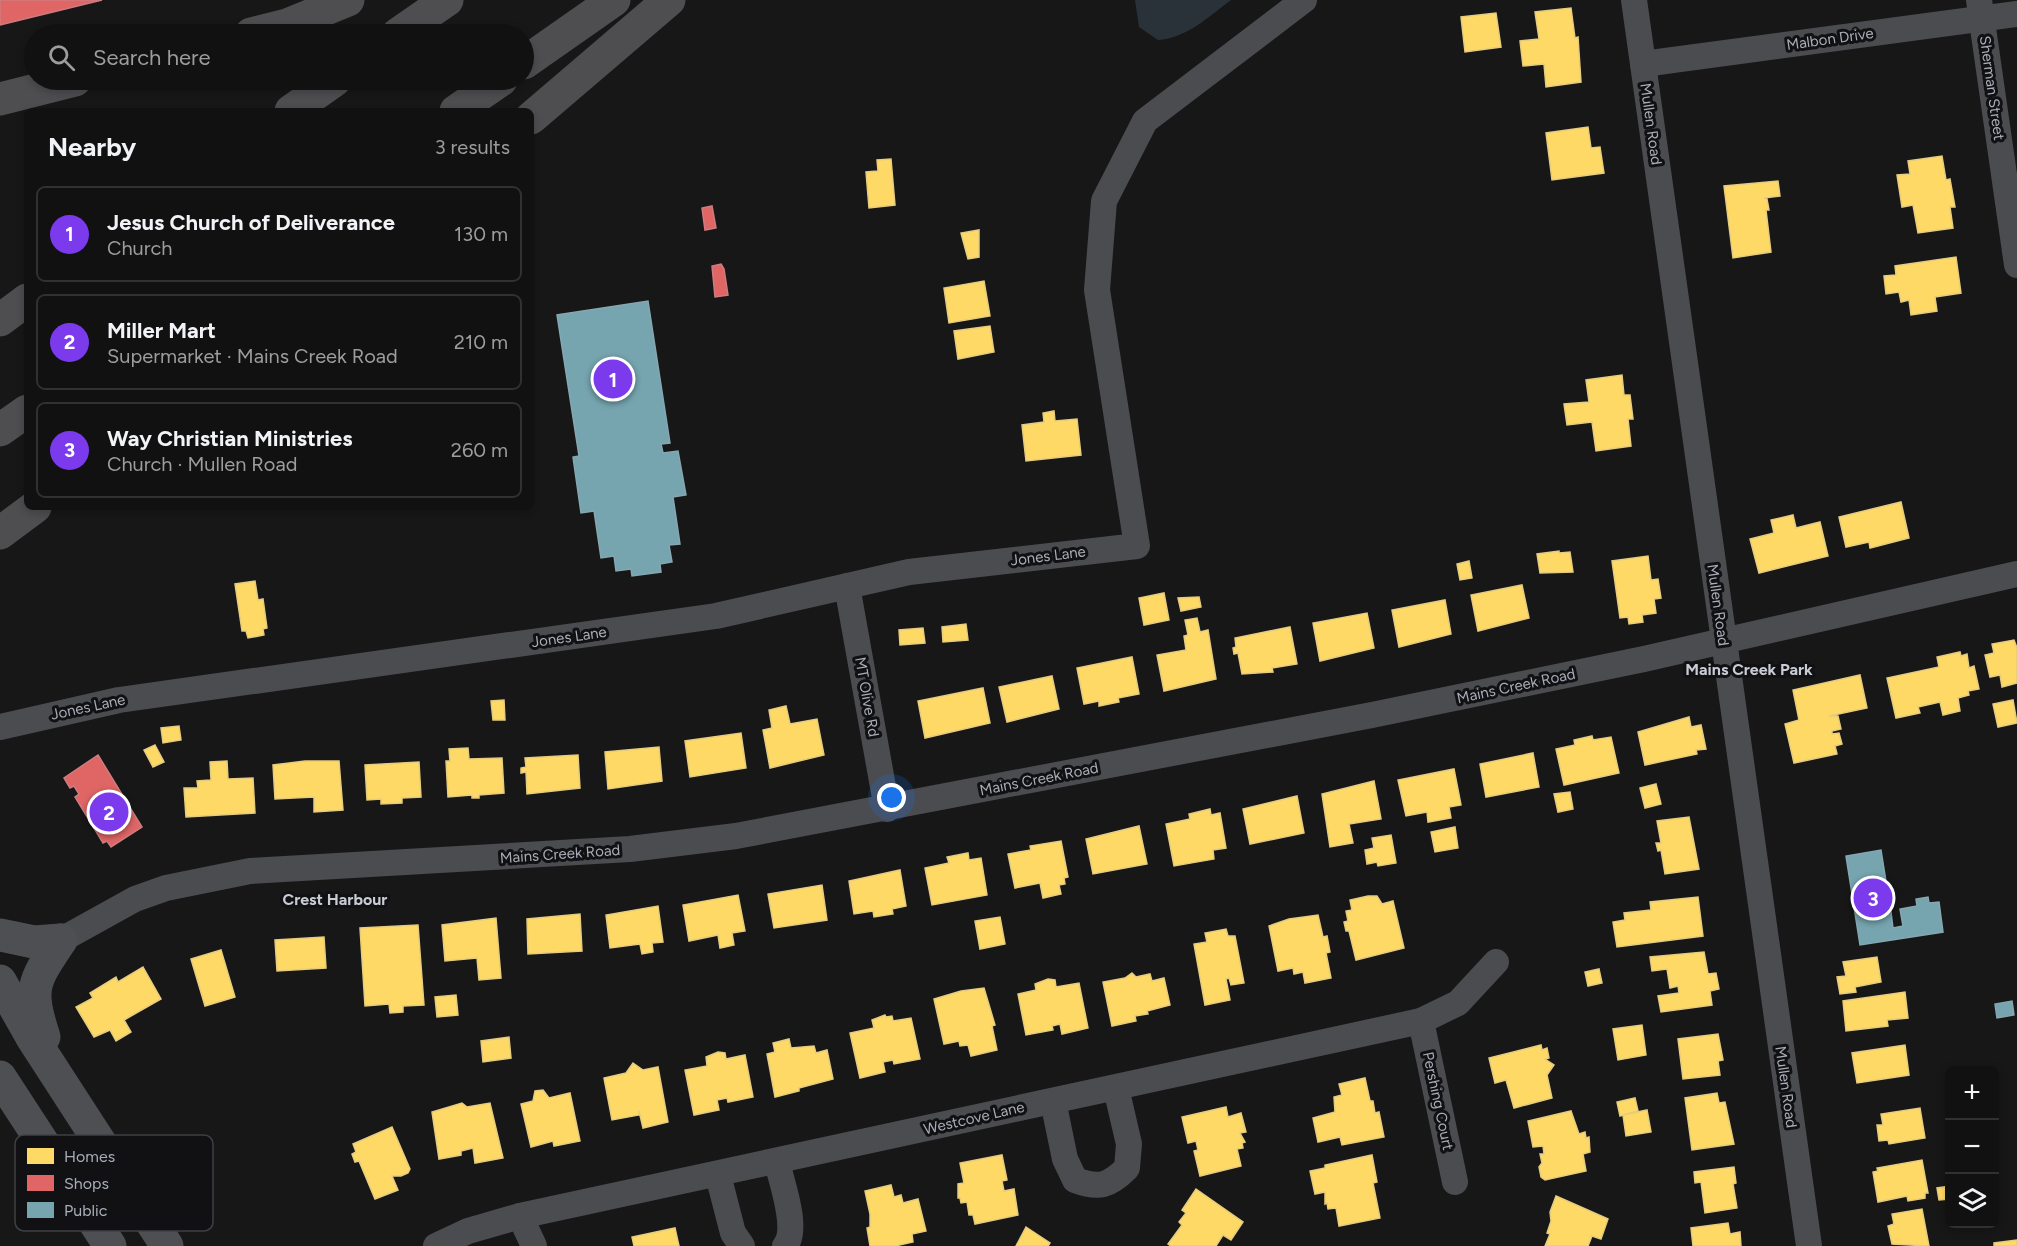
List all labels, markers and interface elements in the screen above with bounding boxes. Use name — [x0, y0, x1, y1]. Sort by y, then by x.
search box — [24, 24, 534, 90]
street label: Malbon Drive — [1785, 24, 1875, 54]
street label: Sherman Street — [1976, 35, 2008, 142]
icon: search — [45, 41, 78, 74]
text: Search here — [93, 44, 211, 71]
street label: Mullen Road — [1636, 82, 1666, 166]
text: Nearby — [48, 131, 136, 163]
text: 3 results — [435, 135, 510, 159]
text: Jesus Church of Deliverance — [107, 209, 395, 236]
text: 1 — [65, 222, 74, 246]
text: 130 m — [454, 222, 508, 246]
text: Church — [107, 236, 172, 260]
text: Miller Mart — [107, 317, 216, 344]
text: 2 — [64, 330, 75, 354]
text: 210 m — [454, 330, 508, 354]
text: Supermarket · Mains Creek Road — [107, 344, 398, 368]
pin: 1 — [594, 356, 632, 401]
text: Way Christian Ministries — [107, 425, 353, 452]
text: 3 — [64, 438, 75, 462]
text: 260 m — [451, 438, 508, 462]
text: Church · Mullen Road — [107, 452, 297, 476]
street label: Jones Lane — [1009, 542, 1087, 570]
street label: Mullen Road — [1703, 563, 1733, 647]
street label: Jones Lane — [530, 623, 608, 651]
street label: MT Olive Rd — [851, 656, 883, 738]
district label: Mains Creek Park — [1685, 660, 1813, 679]
street label: Mains Creek Road — [1455, 665, 1577, 707]
street label: Jones Lane — [49, 690, 127, 724]
street label: Mains Creek Road — [978, 759, 1100, 799]
your location — [877, 783, 906, 812]
pin: 2 — [90, 790, 128, 834]
street label: Mains Creek Road — [499, 841, 621, 867]
pin: 3 — [1854, 876, 1892, 920]
district label: Crest Harbour — [283, 890, 387, 909]
street label: Mullen Road — [1771, 1045, 1801, 1129]
street label: Pershing Court — [1419, 1050, 1457, 1152]
map controls — [1945, 1066, 1999, 1228]
button: + — [1945, 1066, 1999, 1120]
street label: Westcove Lane — [922, 1098, 1026, 1138]
button: − — [1945, 1120, 1999, 1174]
legend — [15, 1135, 213, 1231]
text: Homes — [64, 1147, 115, 1166]
text: Shops — [64, 1174, 109, 1193]
button: layers — [1945, 1174, 1999, 1228]
text: Public — [64, 1201, 108, 1220]

